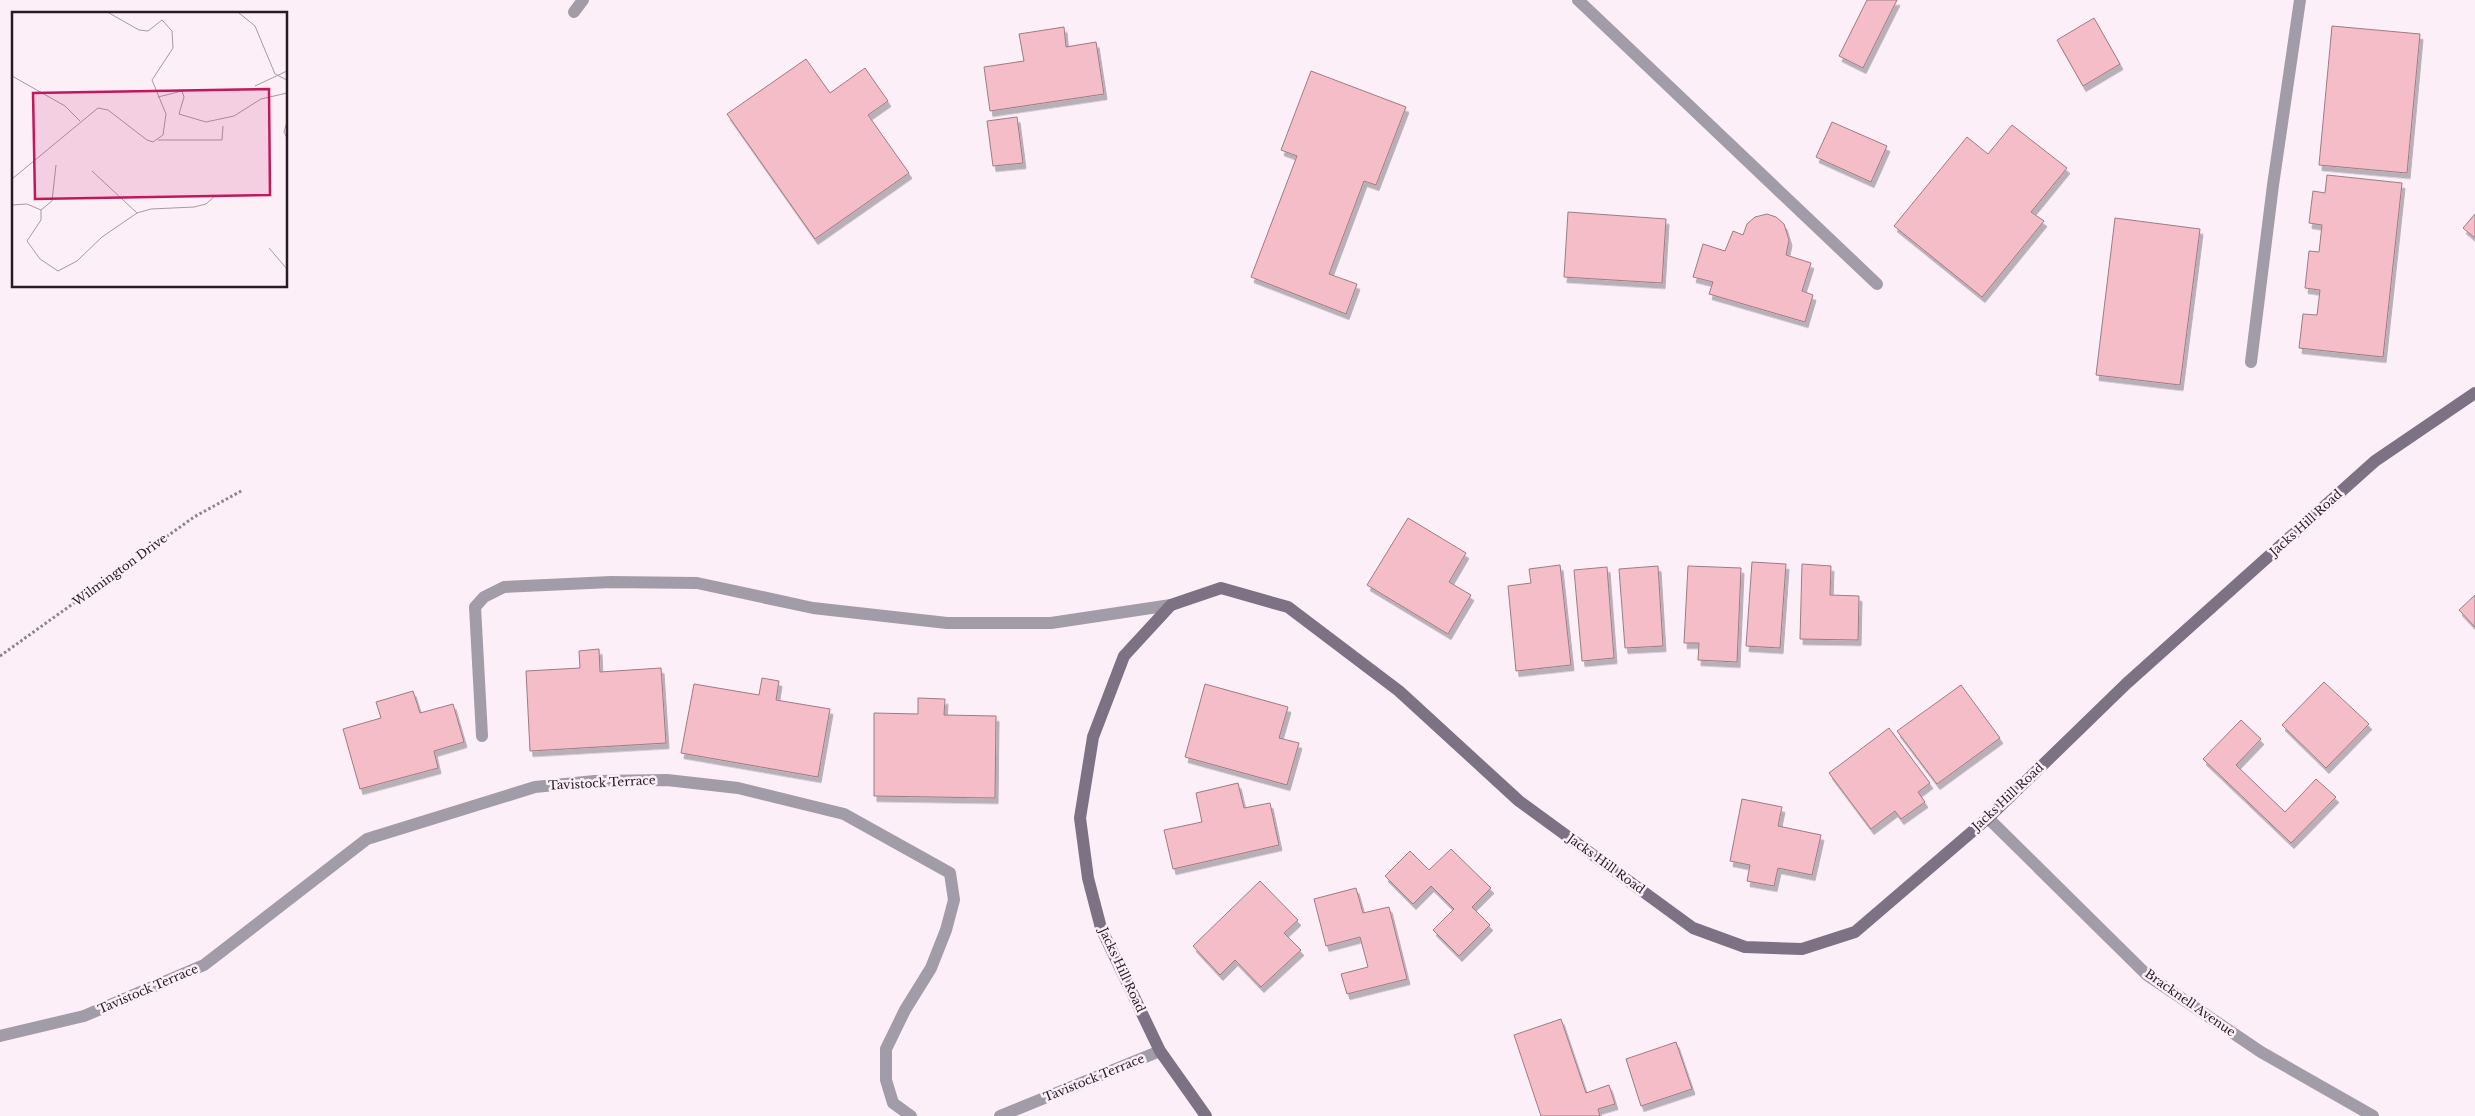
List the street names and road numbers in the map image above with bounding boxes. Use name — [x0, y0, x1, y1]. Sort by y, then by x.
street label: Jacks Hill Road — [2265, 486, 2345, 560]
street label: Wilmington Drive — [69, 530, 170, 609]
street label: Jacks Hill Road — [1967, 760, 2046, 835]
street label: Tavistock Terrace — [548, 772, 656, 793]
street label: Jacks Hill Road — [1563, 829, 1648, 897]
street label: Jacks Hill Road — [1095, 923, 1149, 1015]
street label: Tavistock Terrace — [95, 961, 200, 1016]
street label: Bracknell Avenue — [2142, 966, 2239, 1039]
street label: Tavistock Terrace — [1041, 1050, 1147, 1105]

